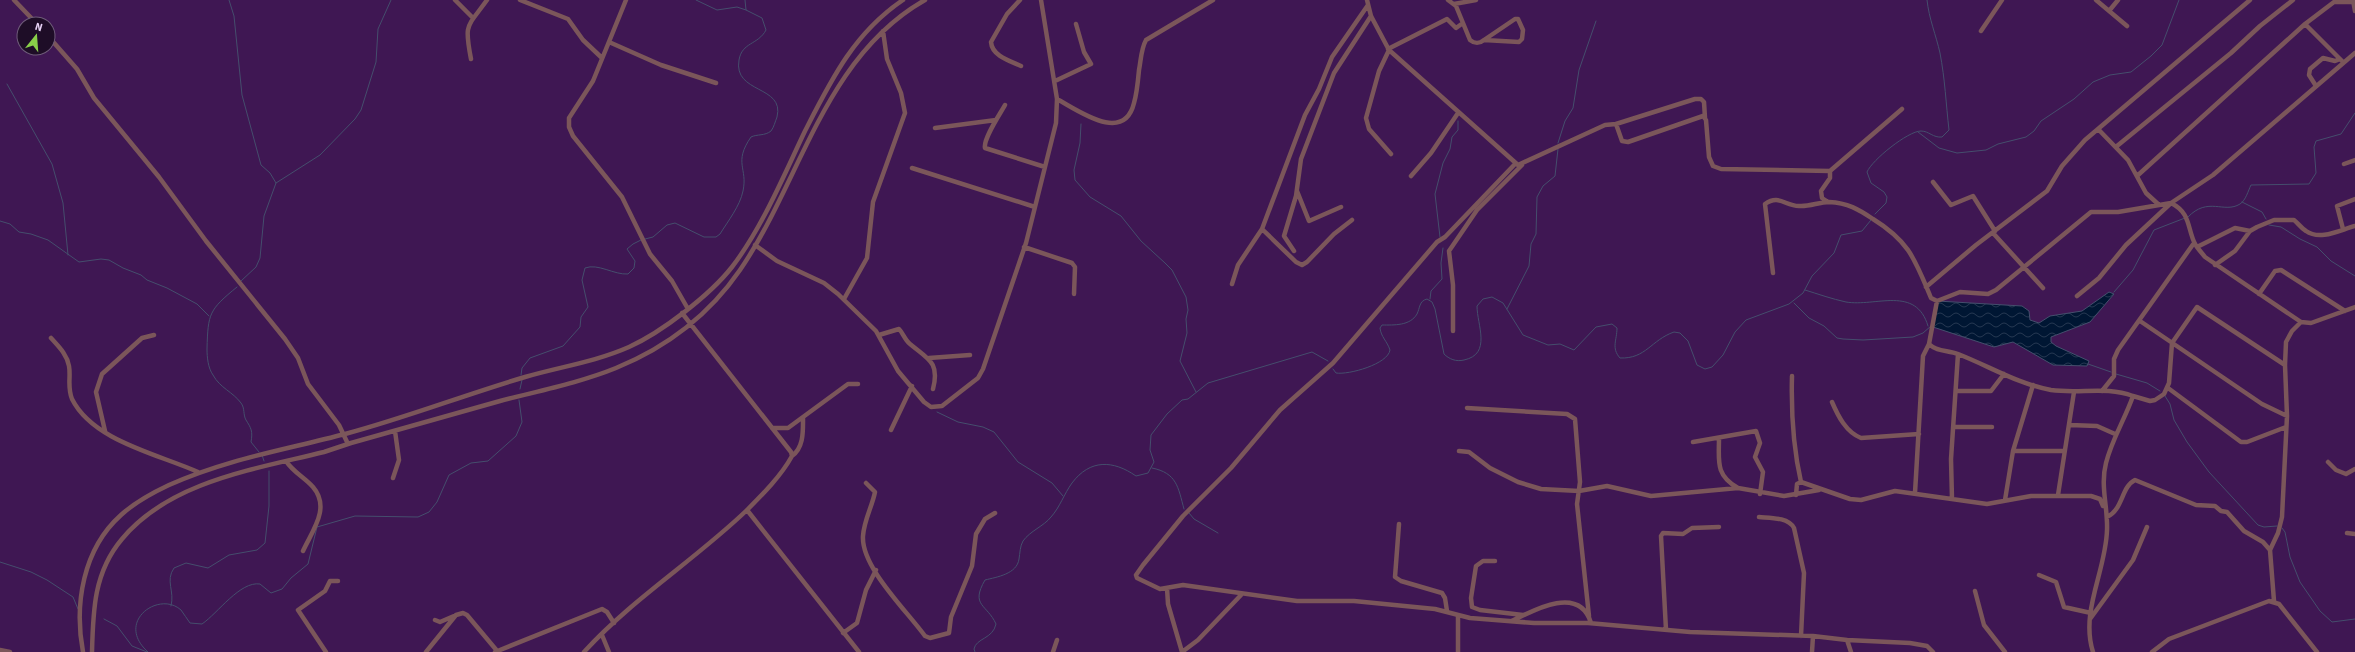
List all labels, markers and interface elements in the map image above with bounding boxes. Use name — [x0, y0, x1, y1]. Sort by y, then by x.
north arrow — [16, 16, 56, 56]
text: N — [33, 19, 44, 35]

